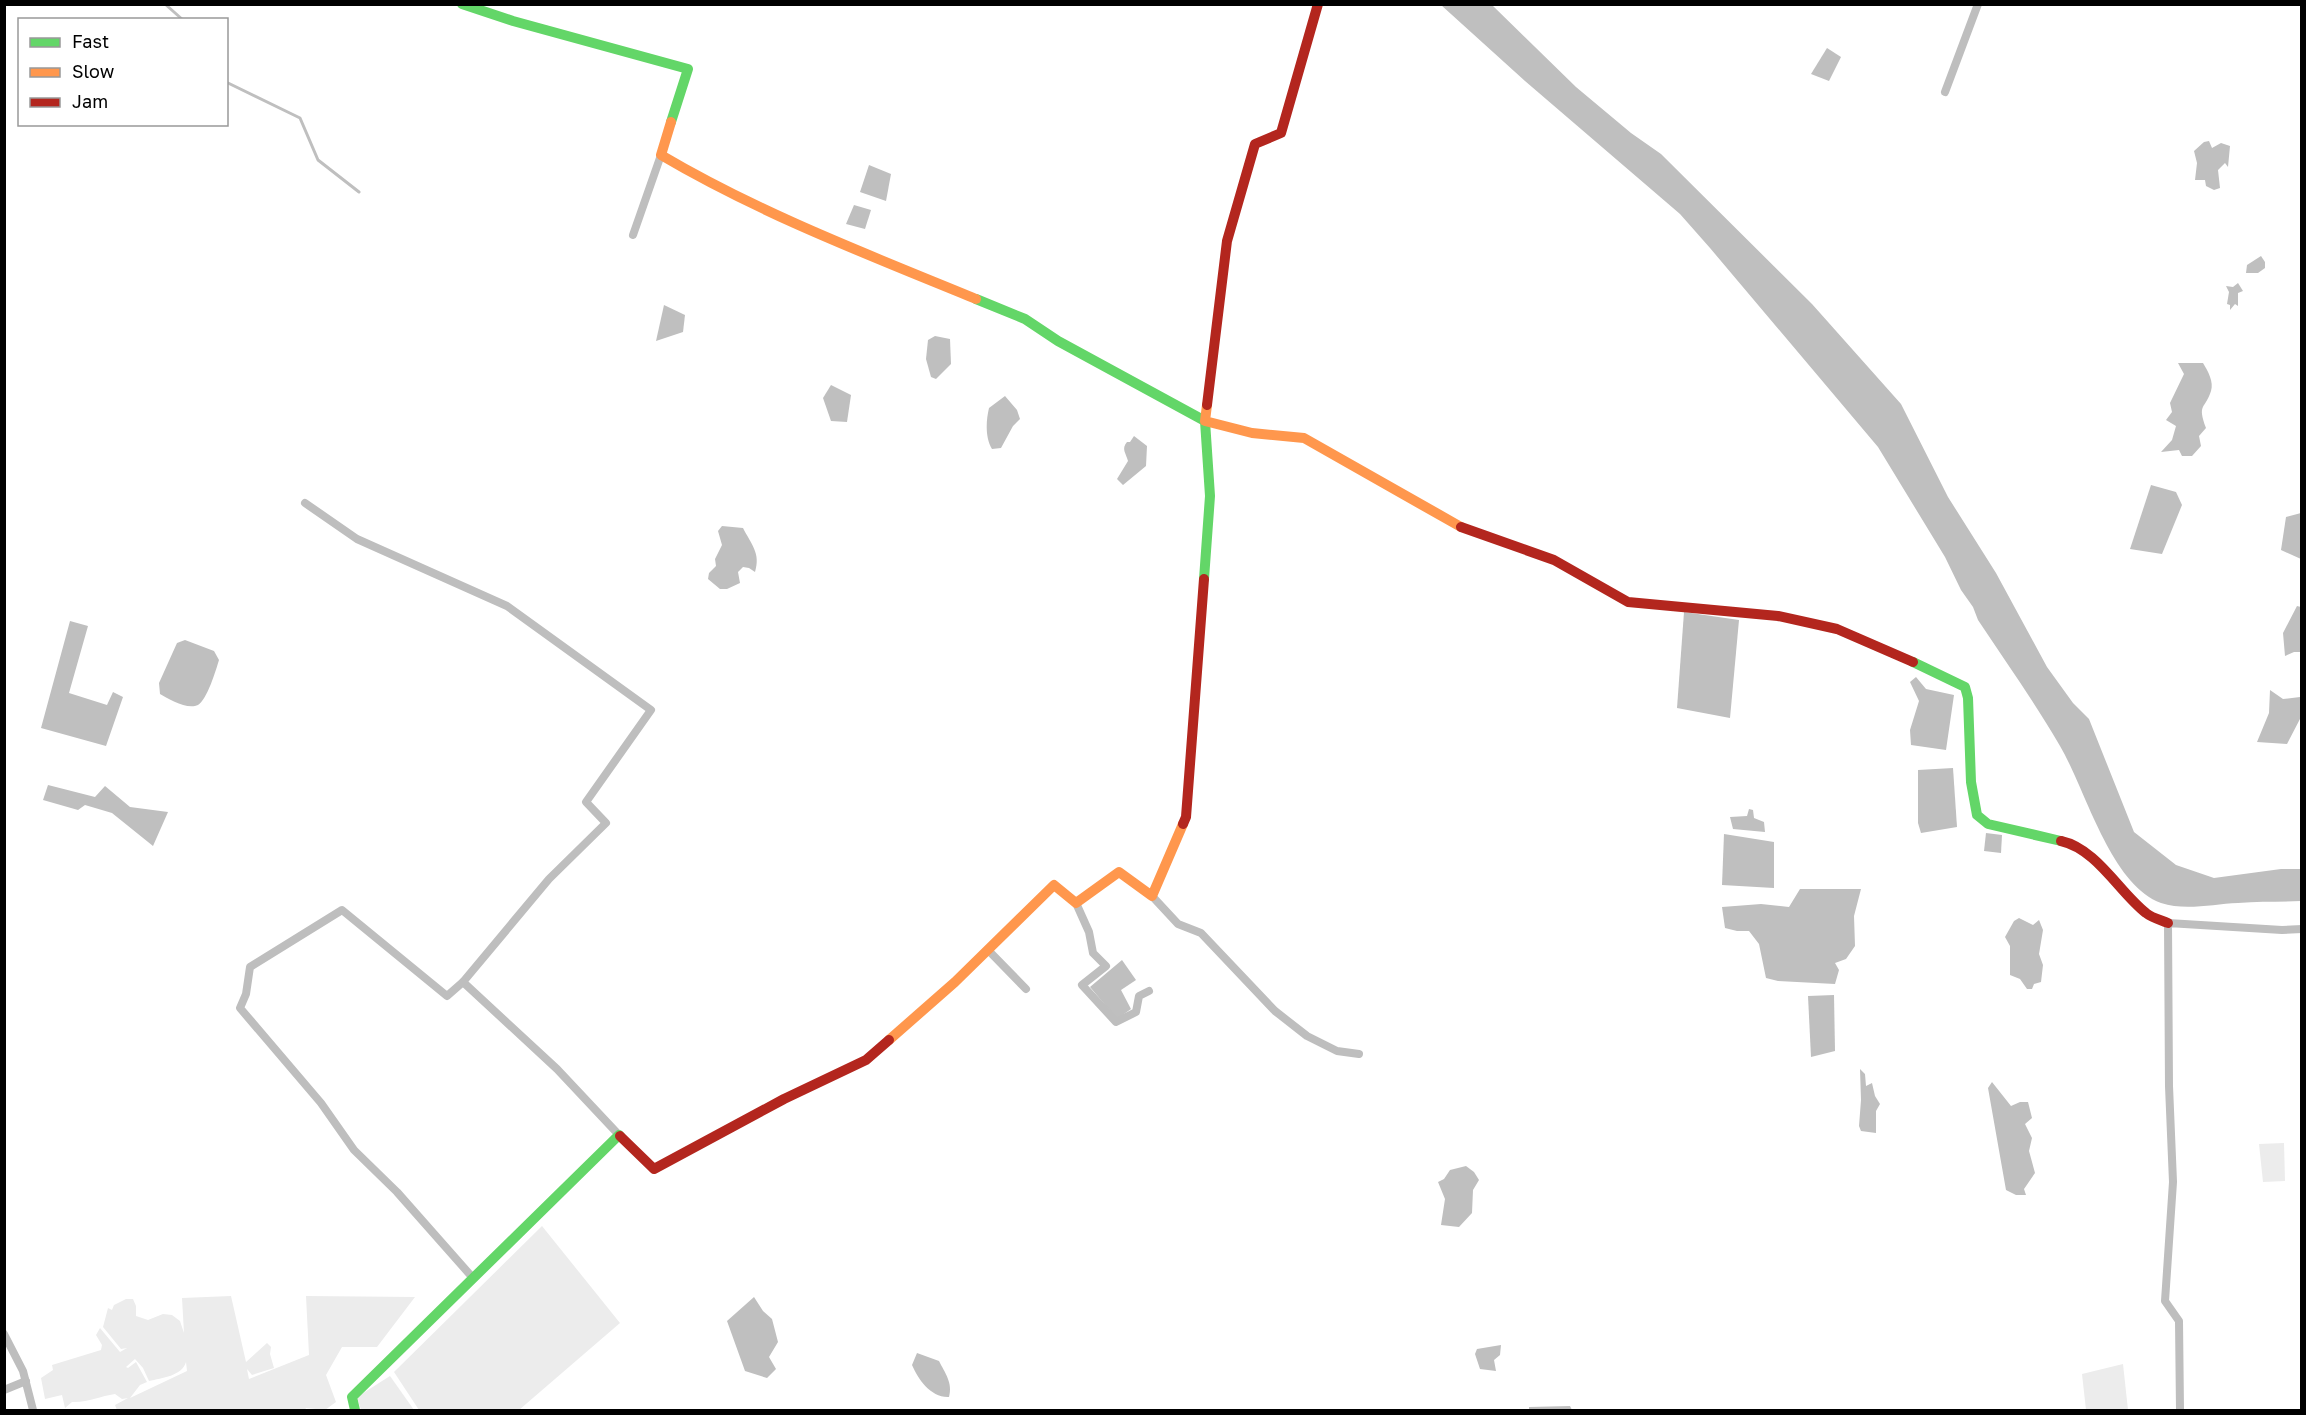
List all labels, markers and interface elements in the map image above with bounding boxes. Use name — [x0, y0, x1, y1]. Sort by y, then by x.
legend — [18, 18, 228, 126]
text: Fast — [72, 30, 109, 52]
text: Slow — [72, 60, 115, 82]
text: Jam — [72, 90, 108, 112]

